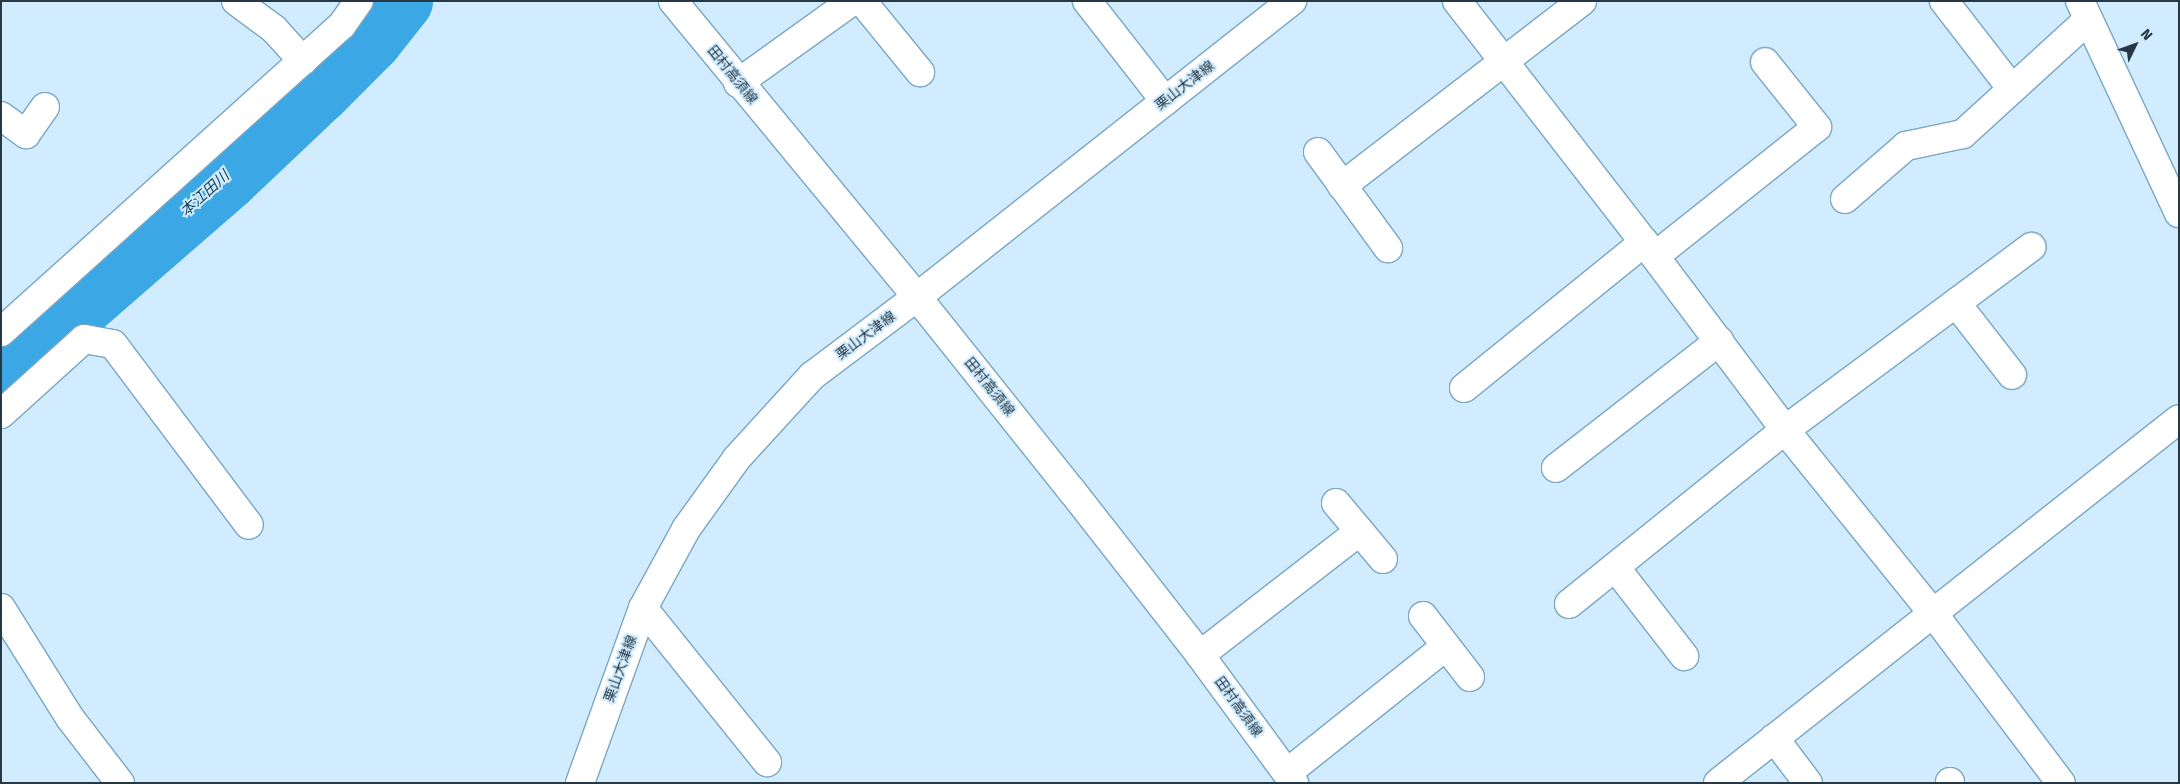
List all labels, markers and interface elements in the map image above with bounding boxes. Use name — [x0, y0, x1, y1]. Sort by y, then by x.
north arrow — [2110, 20, 2160, 70]
text: N — [2137, 25, 2156, 44]
street label: 田村高須線 — [703, 43, 761, 107]
street label: 栗山大津線 — [1152, 58, 1218, 114]
water label: 本江田川 — [177, 167, 233, 221]
street label: 栗山大津線 — [833, 308, 899, 364]
street label: 田村高須線 — [960, 355, 1018, 419]
street label: 栗山大津線 — [601, 633, 641, 705]
street label: 田村高須線 — [1211, 674, 1265, 740]

